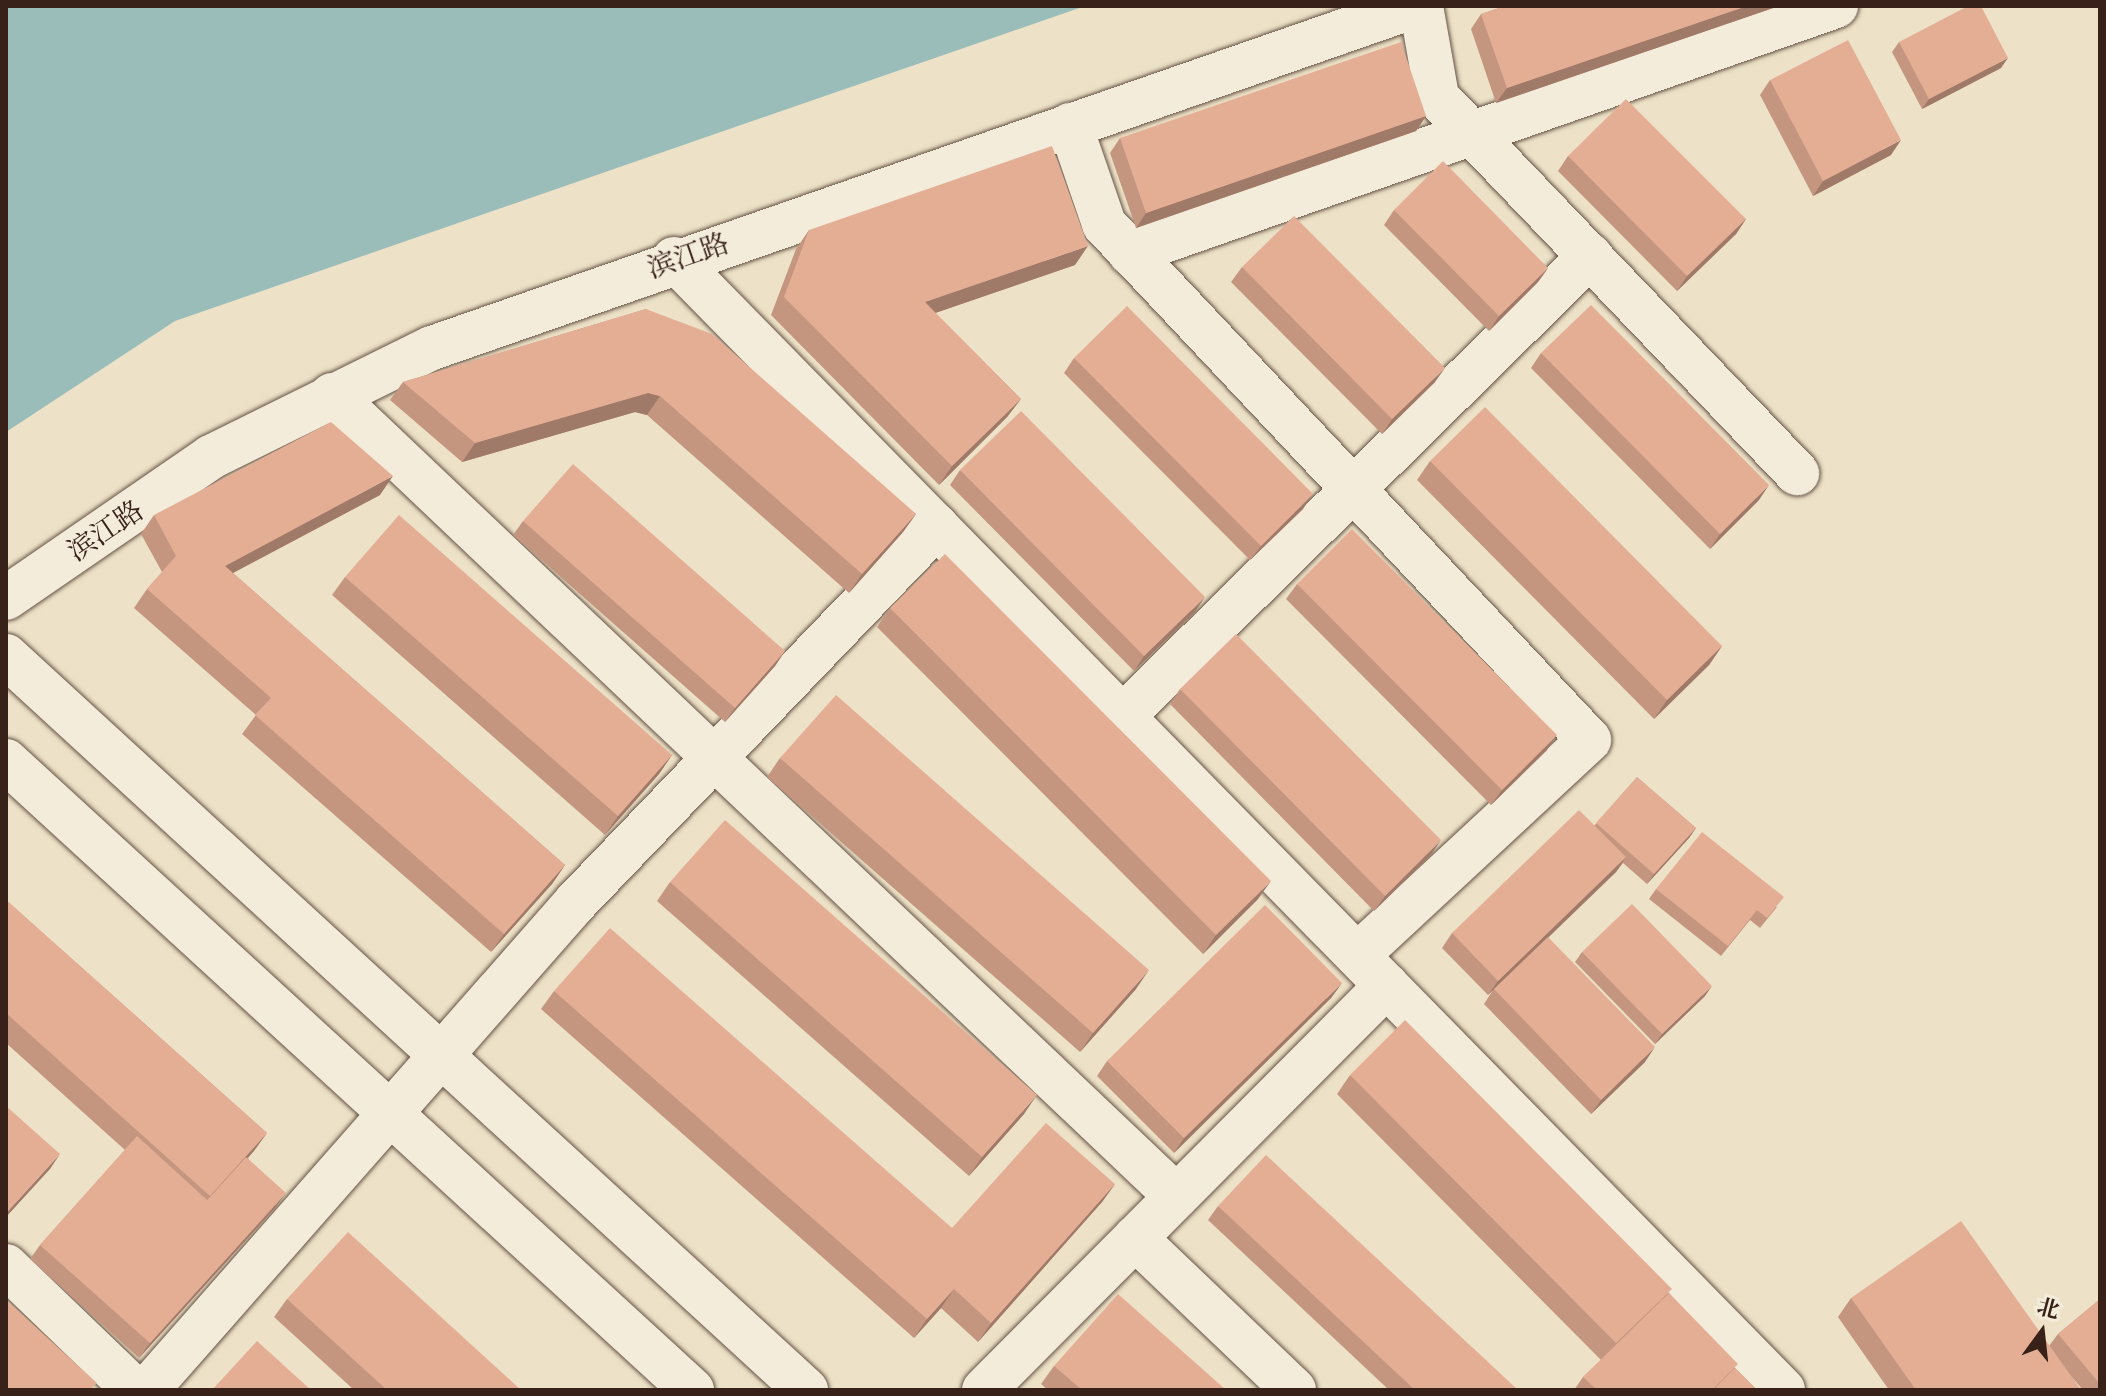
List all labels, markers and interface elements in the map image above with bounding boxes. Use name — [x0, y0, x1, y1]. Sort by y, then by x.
street label: 滨江路 — [643, 225, 733, 285]
street label: 滨江路 — [61, 493, 149, 567]
north arrow — [2002, 1292, 2082, 1372]
text: 北 — [2034, 1292, 2062, 1324]

